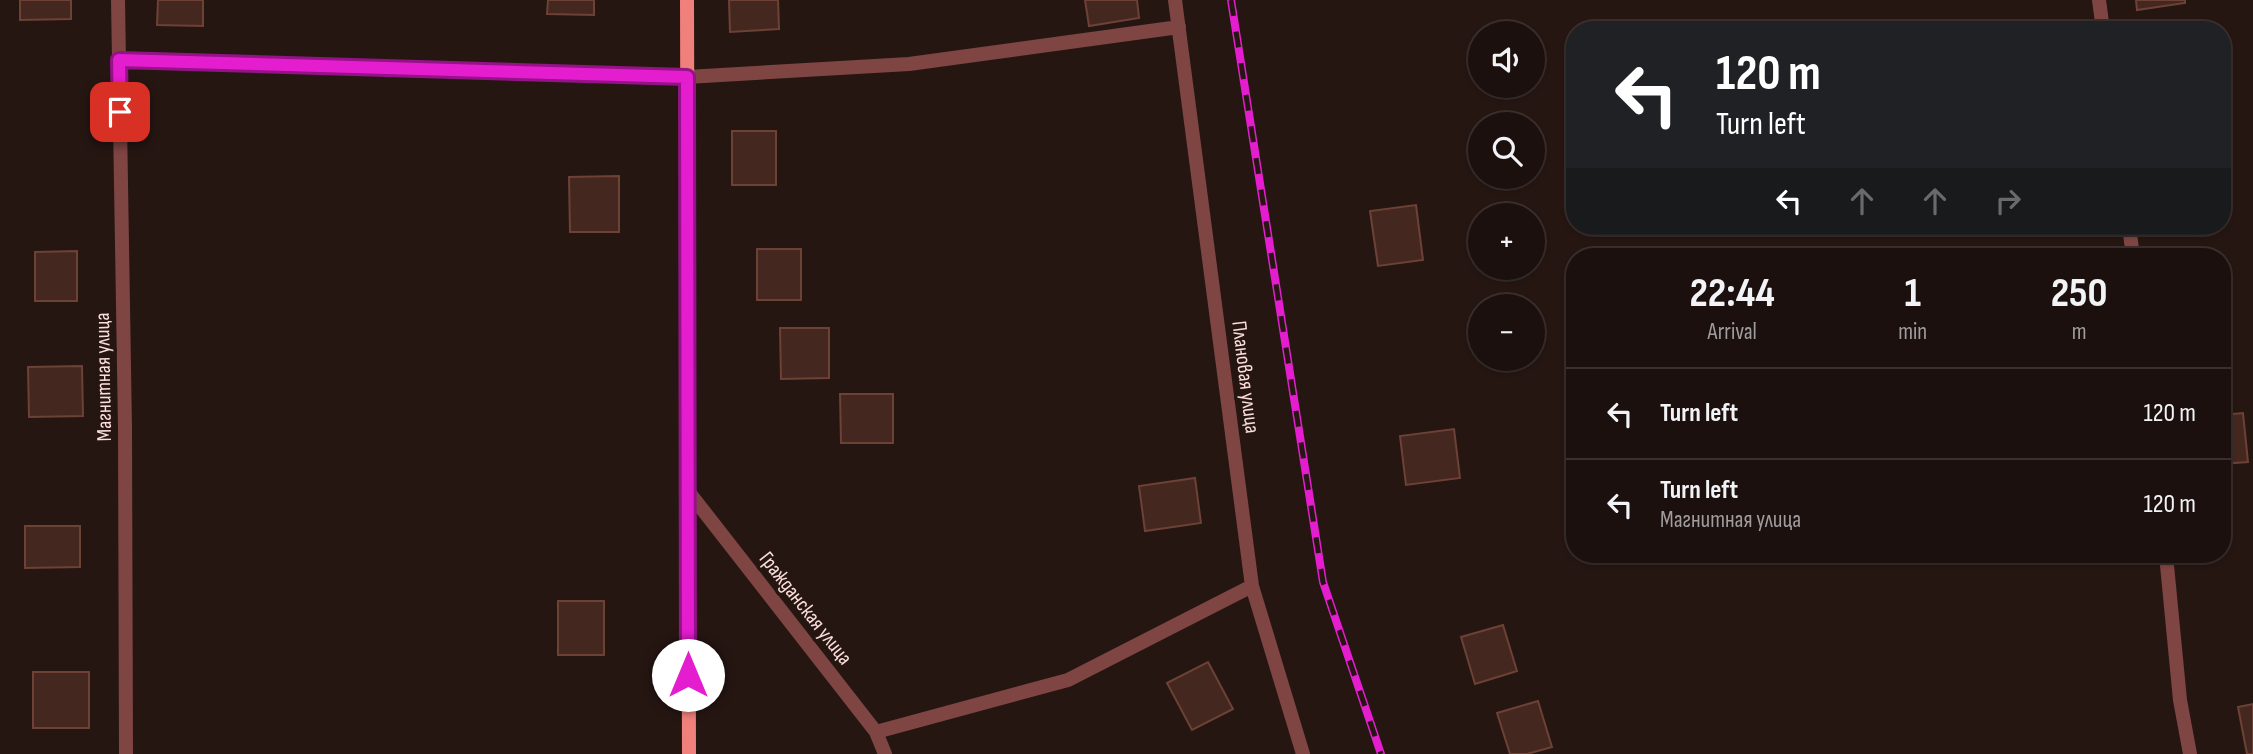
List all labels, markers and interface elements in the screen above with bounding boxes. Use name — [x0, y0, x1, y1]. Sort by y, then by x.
map controls — [1468, 21, 1545, 371]
button: sound — [1468, 21, 1545, 98]
text: 120 m — [1716, 45, 1821, 104]
icon: left — [1601, 49, 1692, 140]
pin — [90, 82, 150, 142]
icon: arrive — [101, 93, 139, 131]
text: Turn left — [1716, 105, 1806, 144]
button: search — [1468, 112, 1545, 189]
icon: left — [1770, 182, 1808, 220]
icon: ahead — [1843, 182, 1881, 220]
icon: ahead — [1916, 182, 1954, 220]
icon: right — [1989, 182, 2027, 220]
button: + — [1468, 203, 1545, 280]
text: 22:44 — [1689, 268, 1775, 319]
text: 1 — [1905, 268, 1921, 319]
text: 250 — [2051, 268, 2108, 319]
button: − — [1468, 294, 1545, 371]
street label: Магнитная улица — [90, 312, 117, 442]
text: Arrival — [1707, 318, 1757, 346]
text: min — [1898, 318, 1927, 346]
text: m — [2072, 318, 2086, 346]
street label: Плановая улица — [1226, 319, 1265, 435]
icon: left — [1601, 395, 1639, 433]
text: Turn left — [1660, 398, 1738, 429]
text: 120 m — [2143, 398, 2196, 429]
text: Turn left — [1660, 475, 1738, 506]
icon: left — [1601, 486, 1639, 524]
text: 120 m — [2143, 489, 2196, 520]
text: Магнитная улица — [1660, 506, 1801, 534]
street label: Гражданская улица — [754, 547, 857, 670]
position arrow — [651, 638, 725, 712]

